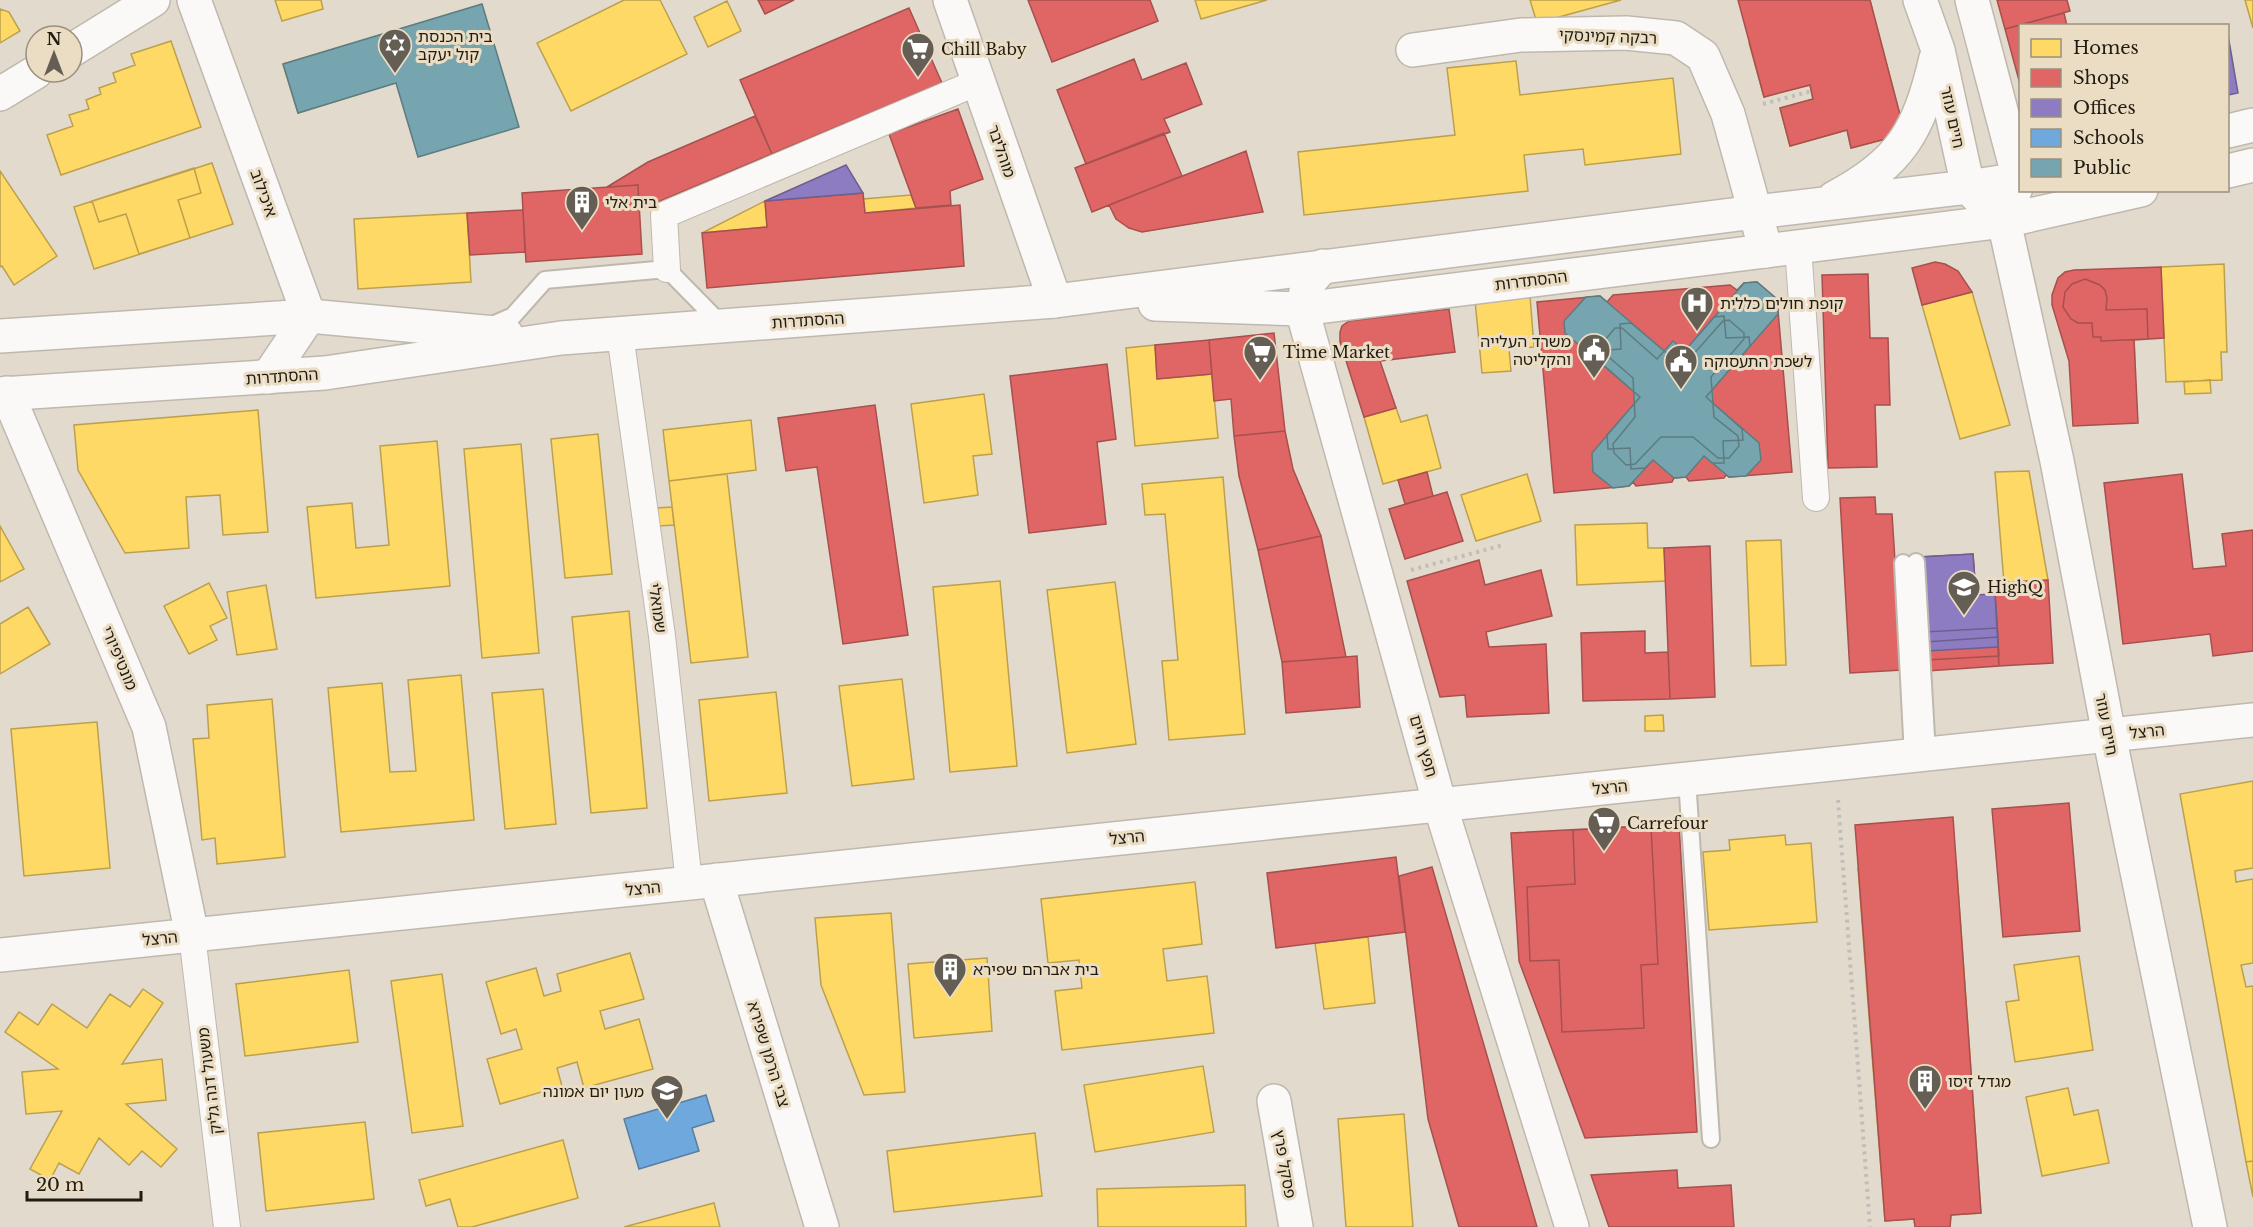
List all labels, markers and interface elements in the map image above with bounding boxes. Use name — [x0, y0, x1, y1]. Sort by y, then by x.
north arrow — [24, 24, 84, 84]
street label: רבקה קמינסקי — [1559, 24, 1657, 48]
legend — [2019, 24, 2229, 192]
place label: בית הכנסת קול יעקב — [418, 26, 493, 64]
synagogue icon: בית הכנסת קול יעקב — [377, 27, 413, 74]
text: N — [46, 29, 62, 49]
supermarket icon: Chill Baby — [900, 31, 936, 78]
text: Homes — [2073, 37, 2139, 59]
place label: Chill Baby — [941, 39, 1028, 59]
text: Shops — [2073, 67, 2129, 89]
street label: חיים עוזר — [1937, 84, 1969, 150]
text: Offices — [2073, 97, 2136, 119]
street label: מוהליבר — [984, 122, 1020, 180]
text: Schools — [2073, 127, 2144, 149]
text: Public — [2073, 157, 2131, 179]
street label: איכילוב — [246, 166, 282, 220]
building icon: בית אלי — [564, 184, 600, 231]
place label: בית אלי — [605, 192, 657, 212]
street label: ההסתדרות — [1494, 266, 1568, 294]
hospital icon: קופת חולים כללית — [1679, 285, 1715, 332]
place label: קופת חולים כללית — [1720, 293, 1844, 313]
street label: ההסתדרות — [771, 307, 845, 333]
place label: משרד העלייה והקליטה — [1480, 331, 1571, 369]
public building icon: משרד העלייה והקליטה — [1576, 332, 1612, 379]
supermarket icon: Time Market — [1242, 334, 1278, 381]
place label: Time Market — [1283, 342, 1390, 362]
public building icon: לשכת התעסוקה — [1663, 343, 1699, 390]
place label: לשכת התעסוקה — [1704, 351, 1812, 371]
street label: ההסתדרות — [245, 363, 319, 389]
school or university icon: HighQ — [1946, 569, 1982, 616]
place label: HighQ — [1987, 577, 2043, 597]
street label: שמואלי — [645, 582, 671, 634]
street label: מונטיפיורי — [98, 623, 142, 693]
street label: חיים עוזר — [2091, 691, 2123, 757]
street label: חפץ חיים — [1406, 713, 1442, 779]
street label: הרצל — [2128, 719, 2166, 743]
street label: הרצל — [1591, 775, 1629, 799]
supermarket icon: Carrefour — [1586, 805, 1622, 852]
place label: Carrefour — [1627, 813, 1709, 833]
street label: הרצל — [1108, 825, 1146, 849]
street label: הרצל — [624, 876, 662, 900]
street label: הרצל — [141, 926, 179, 950]
building icon: בית אברהם שפירא — [932, 951, 968, 998]
place label: בית אברהם שפירא — [973, 959, 1099, 979]
street label: צבי הרמן שפירא — [743, 999, 795, 1109]
street label: משעול דנה גליק — [193, 1026, 225, 1136]
building icon: מגדל זיסו — [1907, 1063, 1943, 1110]
place label: מגדל זיסו — [1948, 1071, 2011, 1091]
school or university icon: מעון יום אמונה — [649, 1073, 685, 1120]
place label: מעון יום אמונה — [543, 1081, 644, 1101]
street label: פסקל פרץ — [1269, 1128, 1301, 1200]
scale bar — [27, 1164, 141, 1202]
text: 20 m — [36, 1174, 84, 1196]

